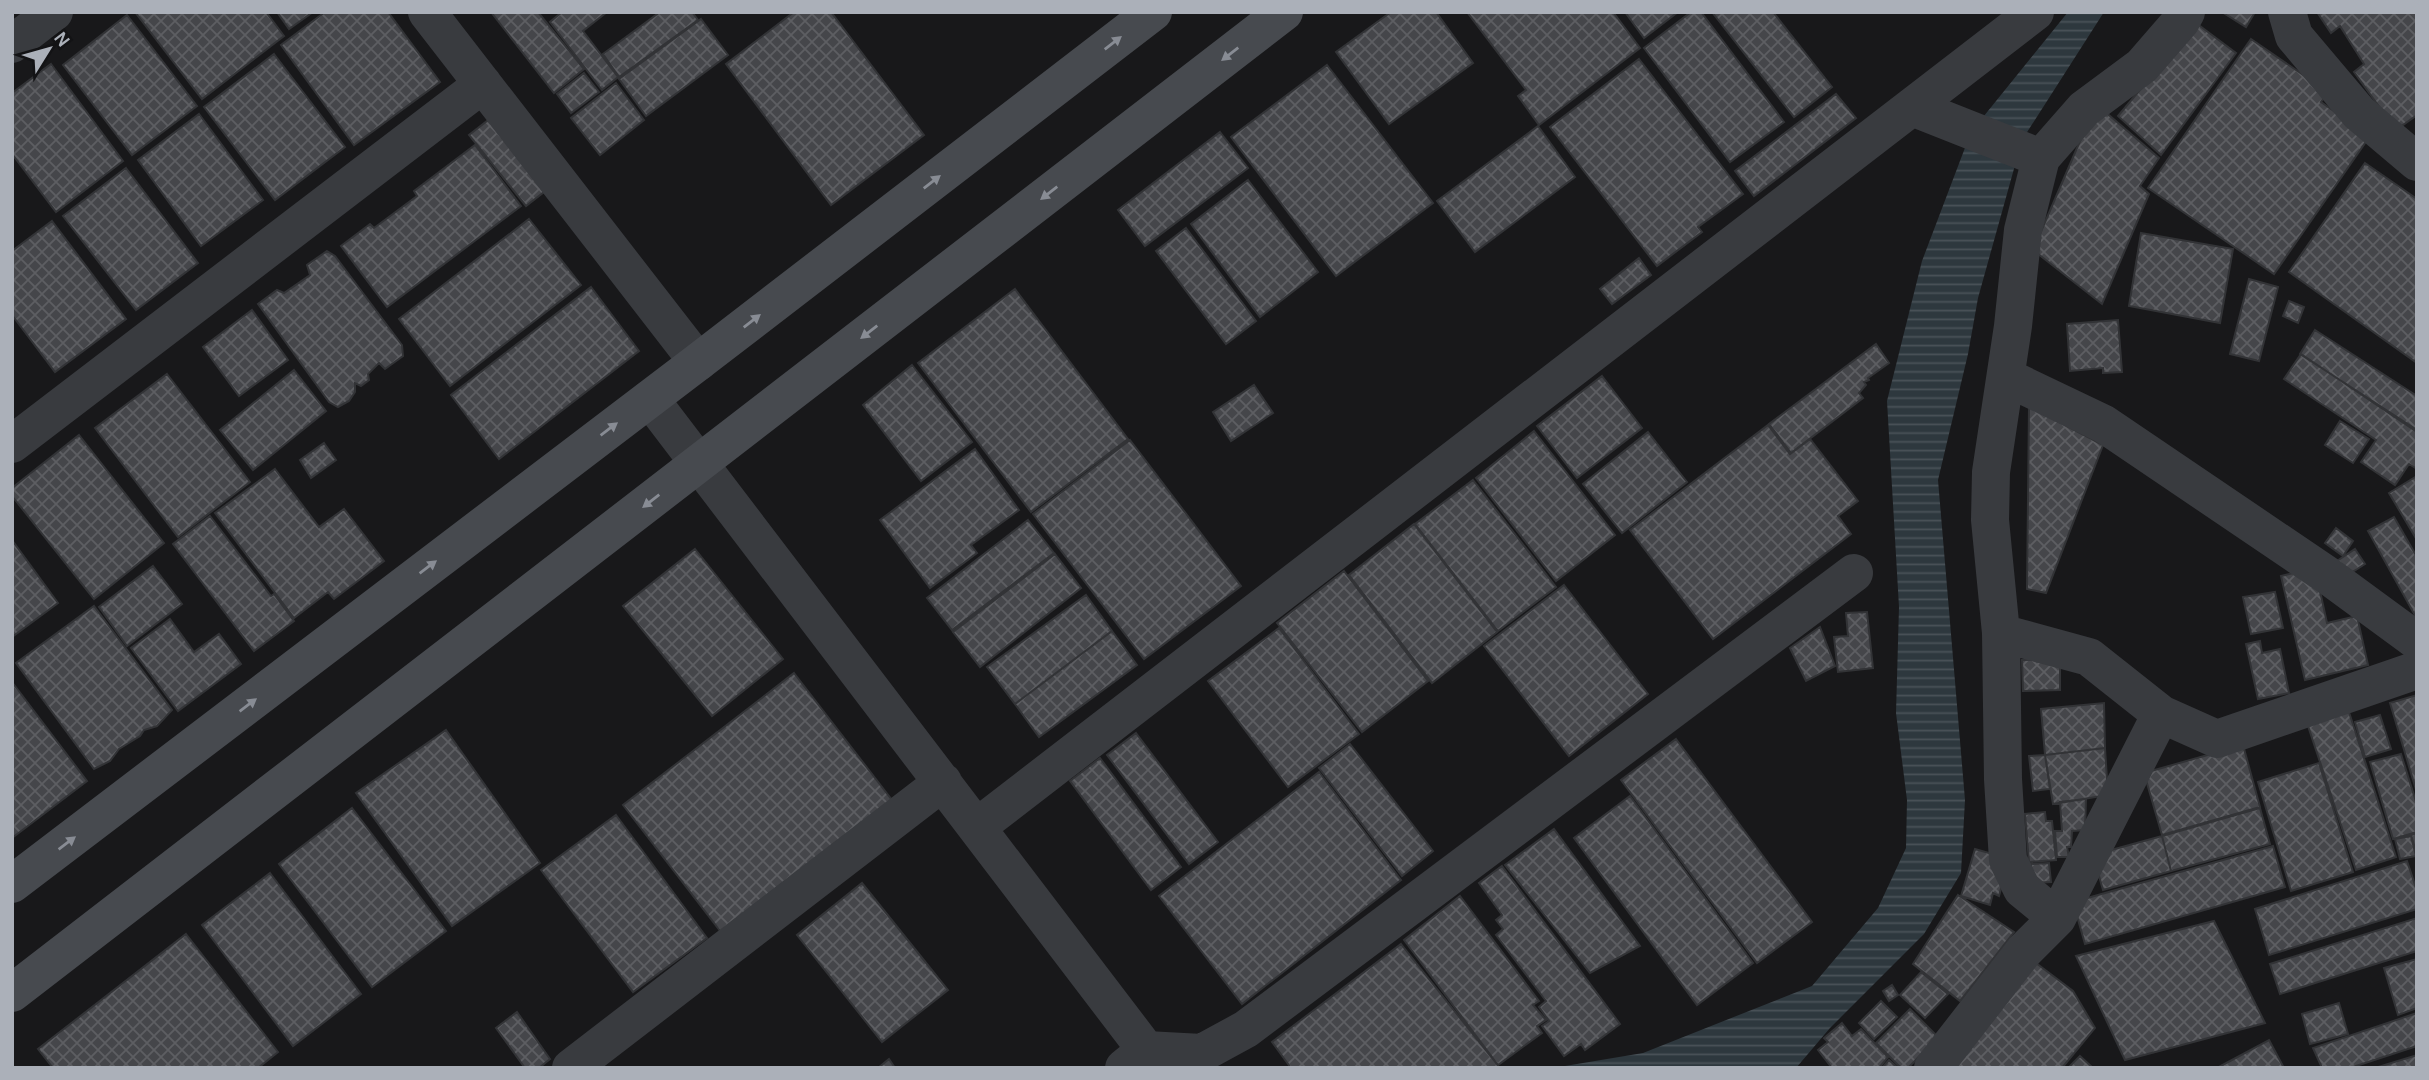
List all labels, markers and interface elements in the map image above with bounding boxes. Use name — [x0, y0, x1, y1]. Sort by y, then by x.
north arrow — [14, 14, 84, 84]
text: N — [49, 27, 75, 51]
one-way arrow — [1103, 36, 1121, 51]
one-way arrow — [1221, 46, 1239, 61]
one-way arrow — [923, 174, 941, 189]
one-way arrow — [1040, 186, 1059, 200]
one-way arrow — [743, 314, 761, 328]
one-way arrow — [861, 325, 879, 340]
one-way arrow — [600, 422, 618, 437]
one-way arrow — [641, 494, 660, 508]
one-way arrow — [419, 560, 437, 575]
one-way arrow — [238, 698, 256, 713]
one-way arrow — [57, 836, 76, 850]

